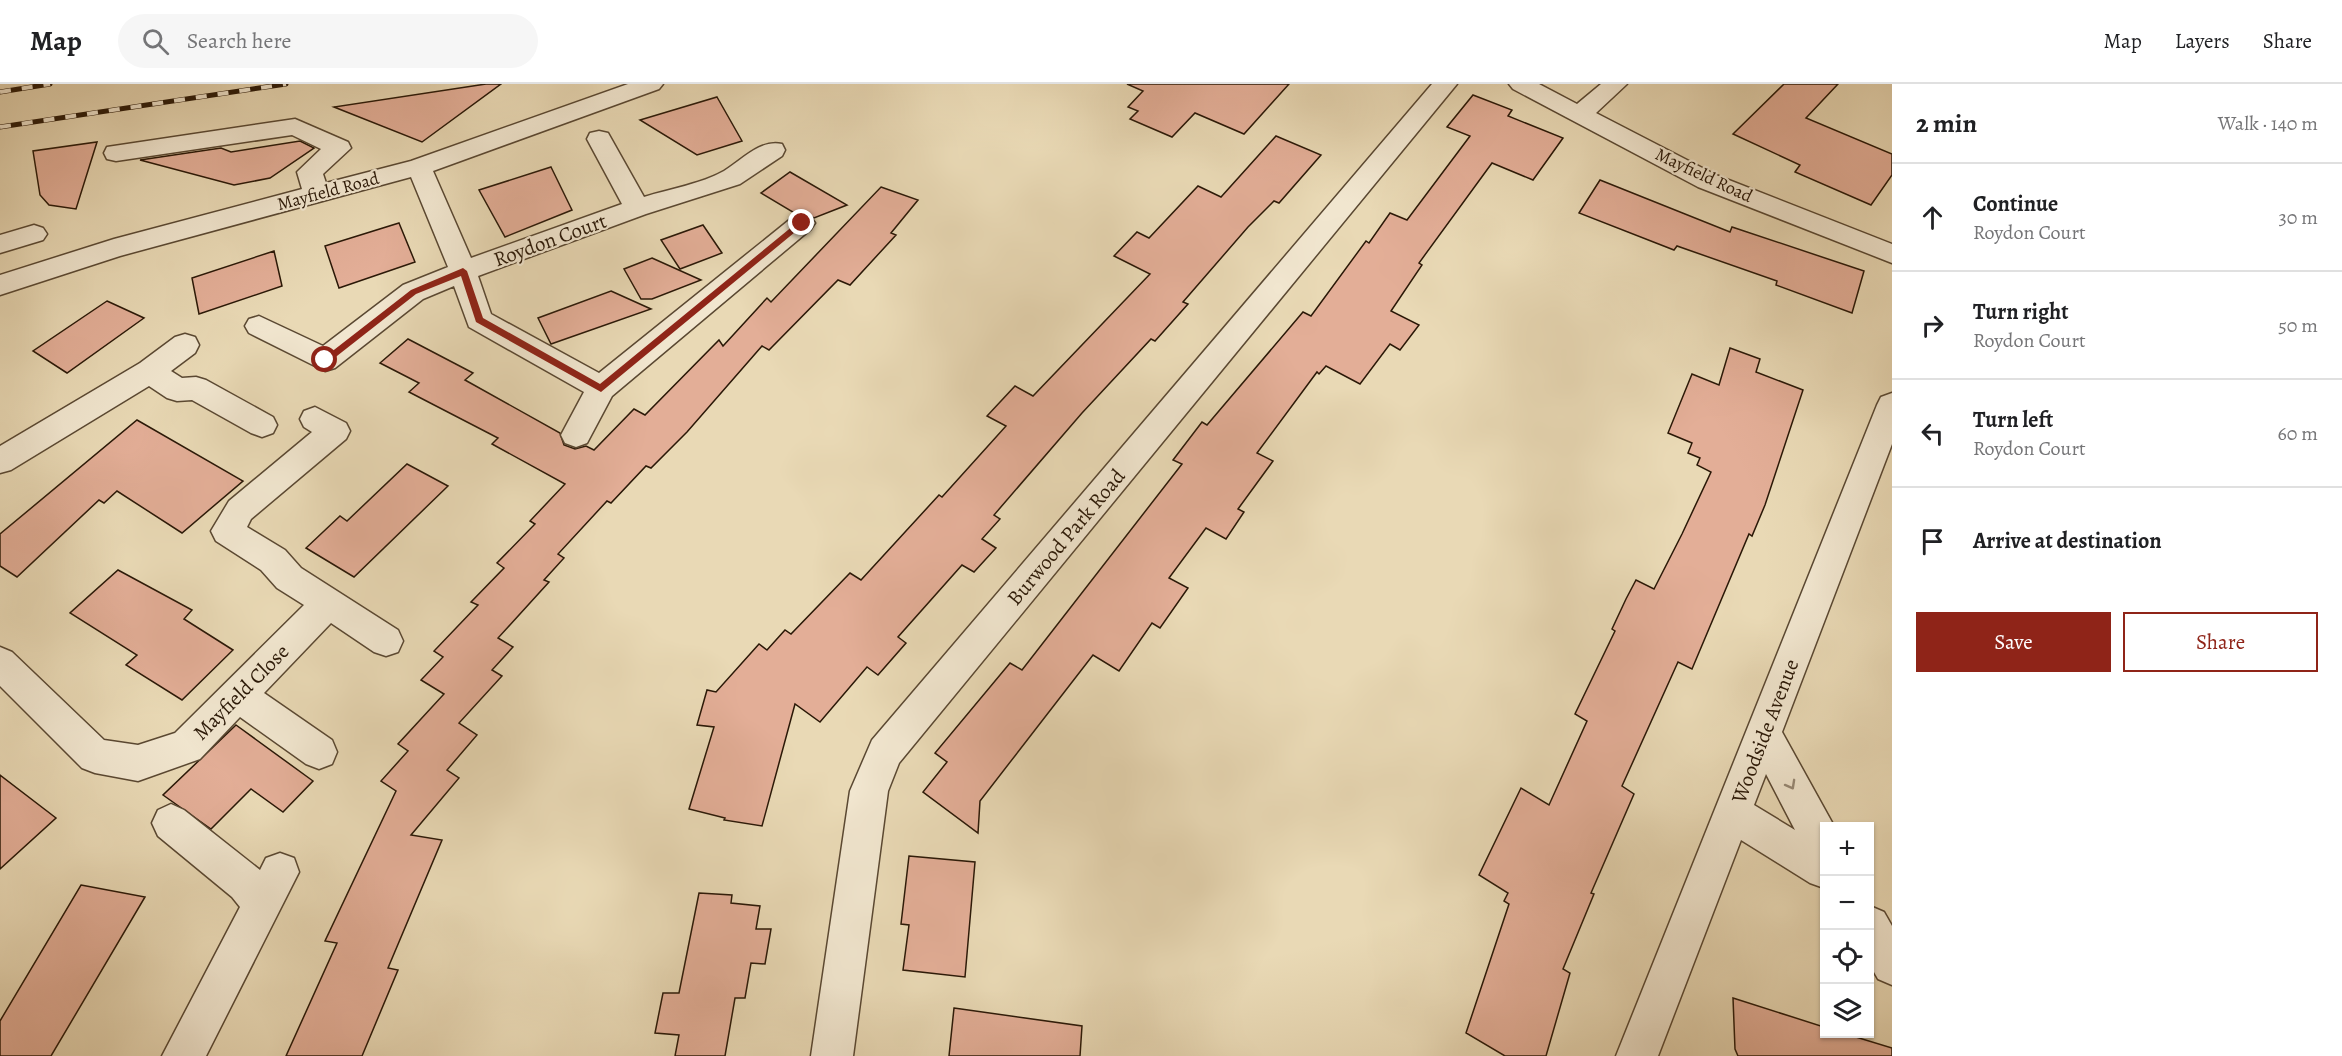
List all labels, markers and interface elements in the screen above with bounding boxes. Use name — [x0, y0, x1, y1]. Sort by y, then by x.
search box — [118, 14, 538, 68]
text: Map — [30, 22, 82, 60]
icon: search — [139, 25, 172, 58]
text: Search here — [187, 26, 291, 56]
text: Map — [2103, 27, 2142, 55]
text: Layers — [2175, 27, 2230, 55]
text: Share — [2263, 27, 2312, 55]
text: 2 min — [1916, 106, 1977, 141]
text: Walk · 140 m — [2218, 110, 2318, 137]
street label: Mayfield Road — [1651, 142, 1757, 208]
street label: Mayfield Road — [274, 166, 382, 216]
text: Continue — [1973, 189, 2058, 219]
icon: ahead — [1916, 201, 1949, 234]
text: 30 m — [2278, 204, 2318, 231]
street label: Roydon Court — [490, 207, 610, 273]
route end — [788, 209, 814, 235]
text: Roydon Court — [1973, 219, 2086, 246]
text: Turn right — [1973, 297, 2069, 327]
icon: right — [1916, 309, 1949, 342]
text: 50 m — [2278, 312, 2318, 339]
text: Roydon Court — [1973, 327, 2086, 354]
route start — [311, 346, 337, 372]
text: Turn left — [1973, 405, 2053, 435]
icon: left — [1916, 417, 1949, 450]
text: 60 m — [2278, 420, 2318, 447]
text: Roydon Court — [1973, 435, 2086, 462]
street label: Burwood Park Road — [1001, 462, 1132, 611]
icon: arrive — [1916, 525, 1949, 558]
text: Arrive at destination — [1973, 526, 2162, 556]
button: Save — [1916, 612, 2111, 672]
button: Share — [2123, 612, 2318, 672]
street label: Mayfield Close — [187, 638, 295, 746]
street label: Woodside Avenue — [1724, 655, 1805, 808]
one-way arrow — [1784, 778, 1795, 789]
map controls — [1820, 822, 1874, 1038]
button: + — [1820, 822, 1874, 876]
button: − — [1820, 876, 1874, 930]
button: locate — [1820, 930, 1874, 984]
button: layers — [1820, 984, 1874, 1038]

